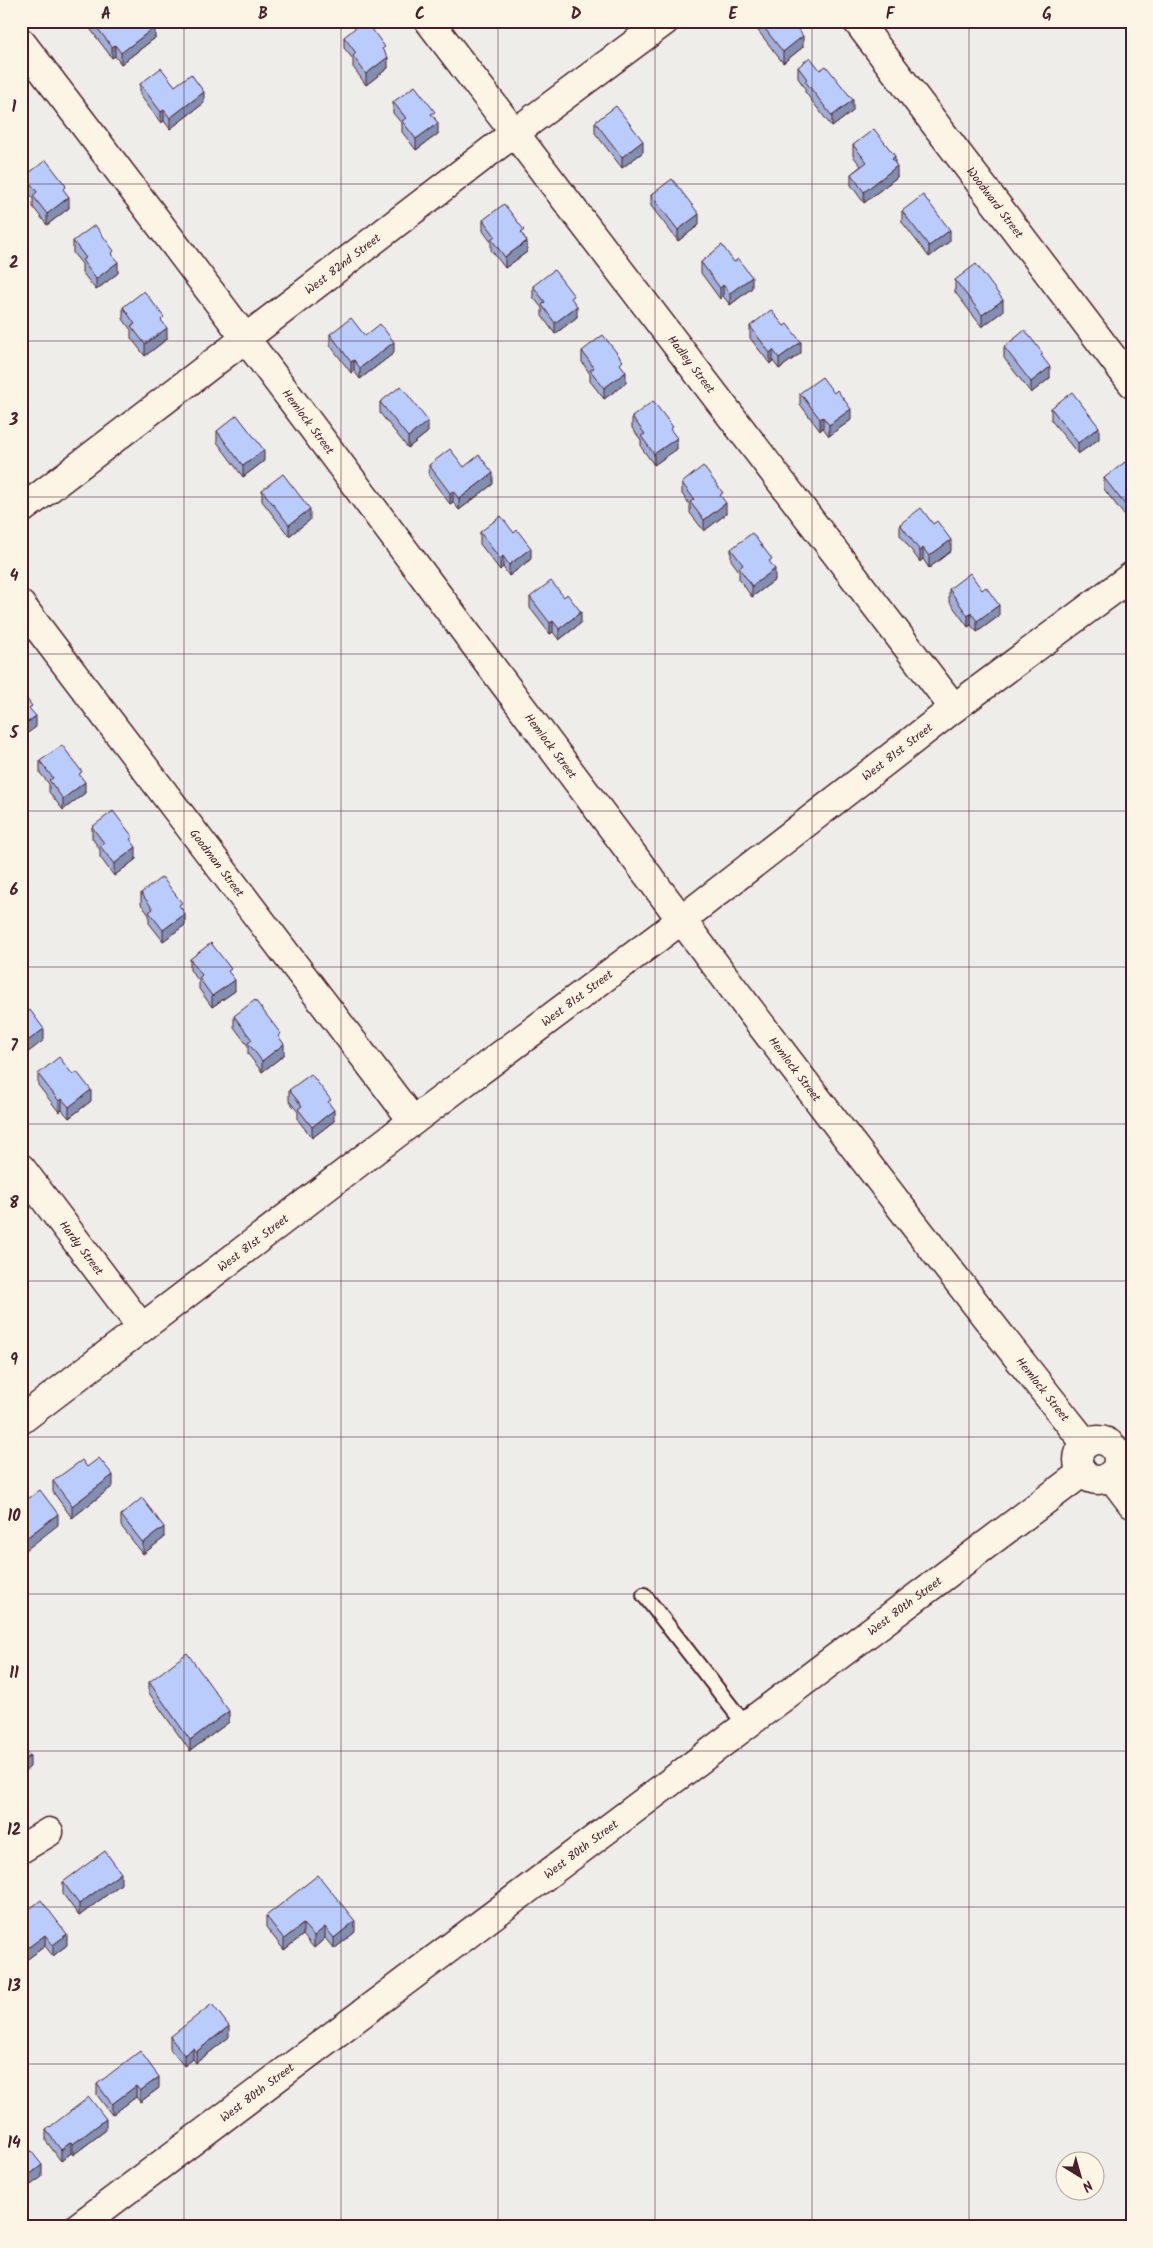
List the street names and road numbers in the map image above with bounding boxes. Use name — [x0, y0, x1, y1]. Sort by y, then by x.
street label: Woodward Street — [961, 163, 1028, 243]
street label: West 82nd Street — [301, 229, 385, 300]
street label: Hadley Street — [662, 331, 720, 398]
street label: Hemlock Street — [277, 385, 339, 459]
street label: Hemlock Street — [519, 709, 581, 783]
street label: West 81st Street — [858, 718, 938, 786]
street label: Goodman Street — [184, 825, 249, 902]
street label: West 81st Street — [537, 965, 618, 1032]
street label: Hemlock Street — [763, 1033, 826, 1106]
street label: West 81st Street — [214, 1210, 293, 1277]
street label: Hardy Street — [54, 1217, 108, 1280]
street label: Hemlock Street — [1011, 1353, 1074, 1426]
street label: West 80th Street — [864, 1572, 947, 1641]
street label: West 80th Street — [540, 1815, 623, 1884]
street label: West 80th Street — [216, 2058, 299, 2127]

